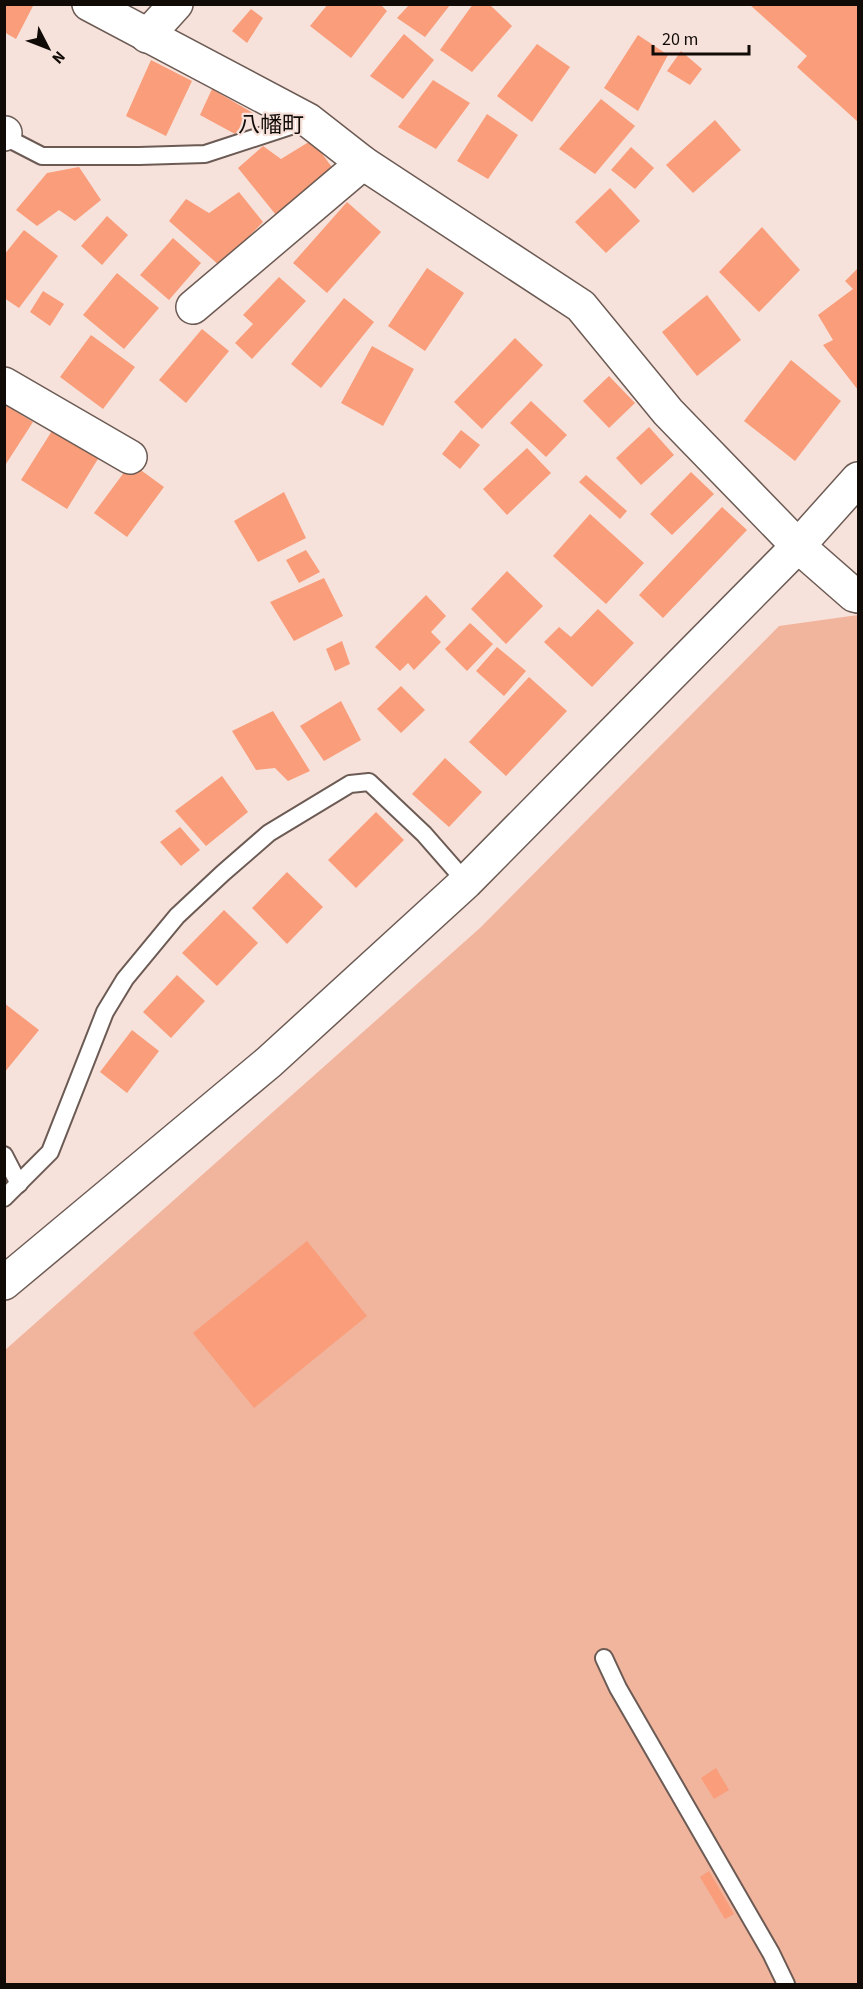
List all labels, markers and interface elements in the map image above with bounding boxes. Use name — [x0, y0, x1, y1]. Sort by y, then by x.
north arrow — [18, 18, 78, 78]
scale bar — [653, 18, 749, 56]
text: 20 m — [662, 27, 698, 52]
text: N — [47, 46, 70, 69]
district label: 八幡町 — [238, 109, 304, 141]

